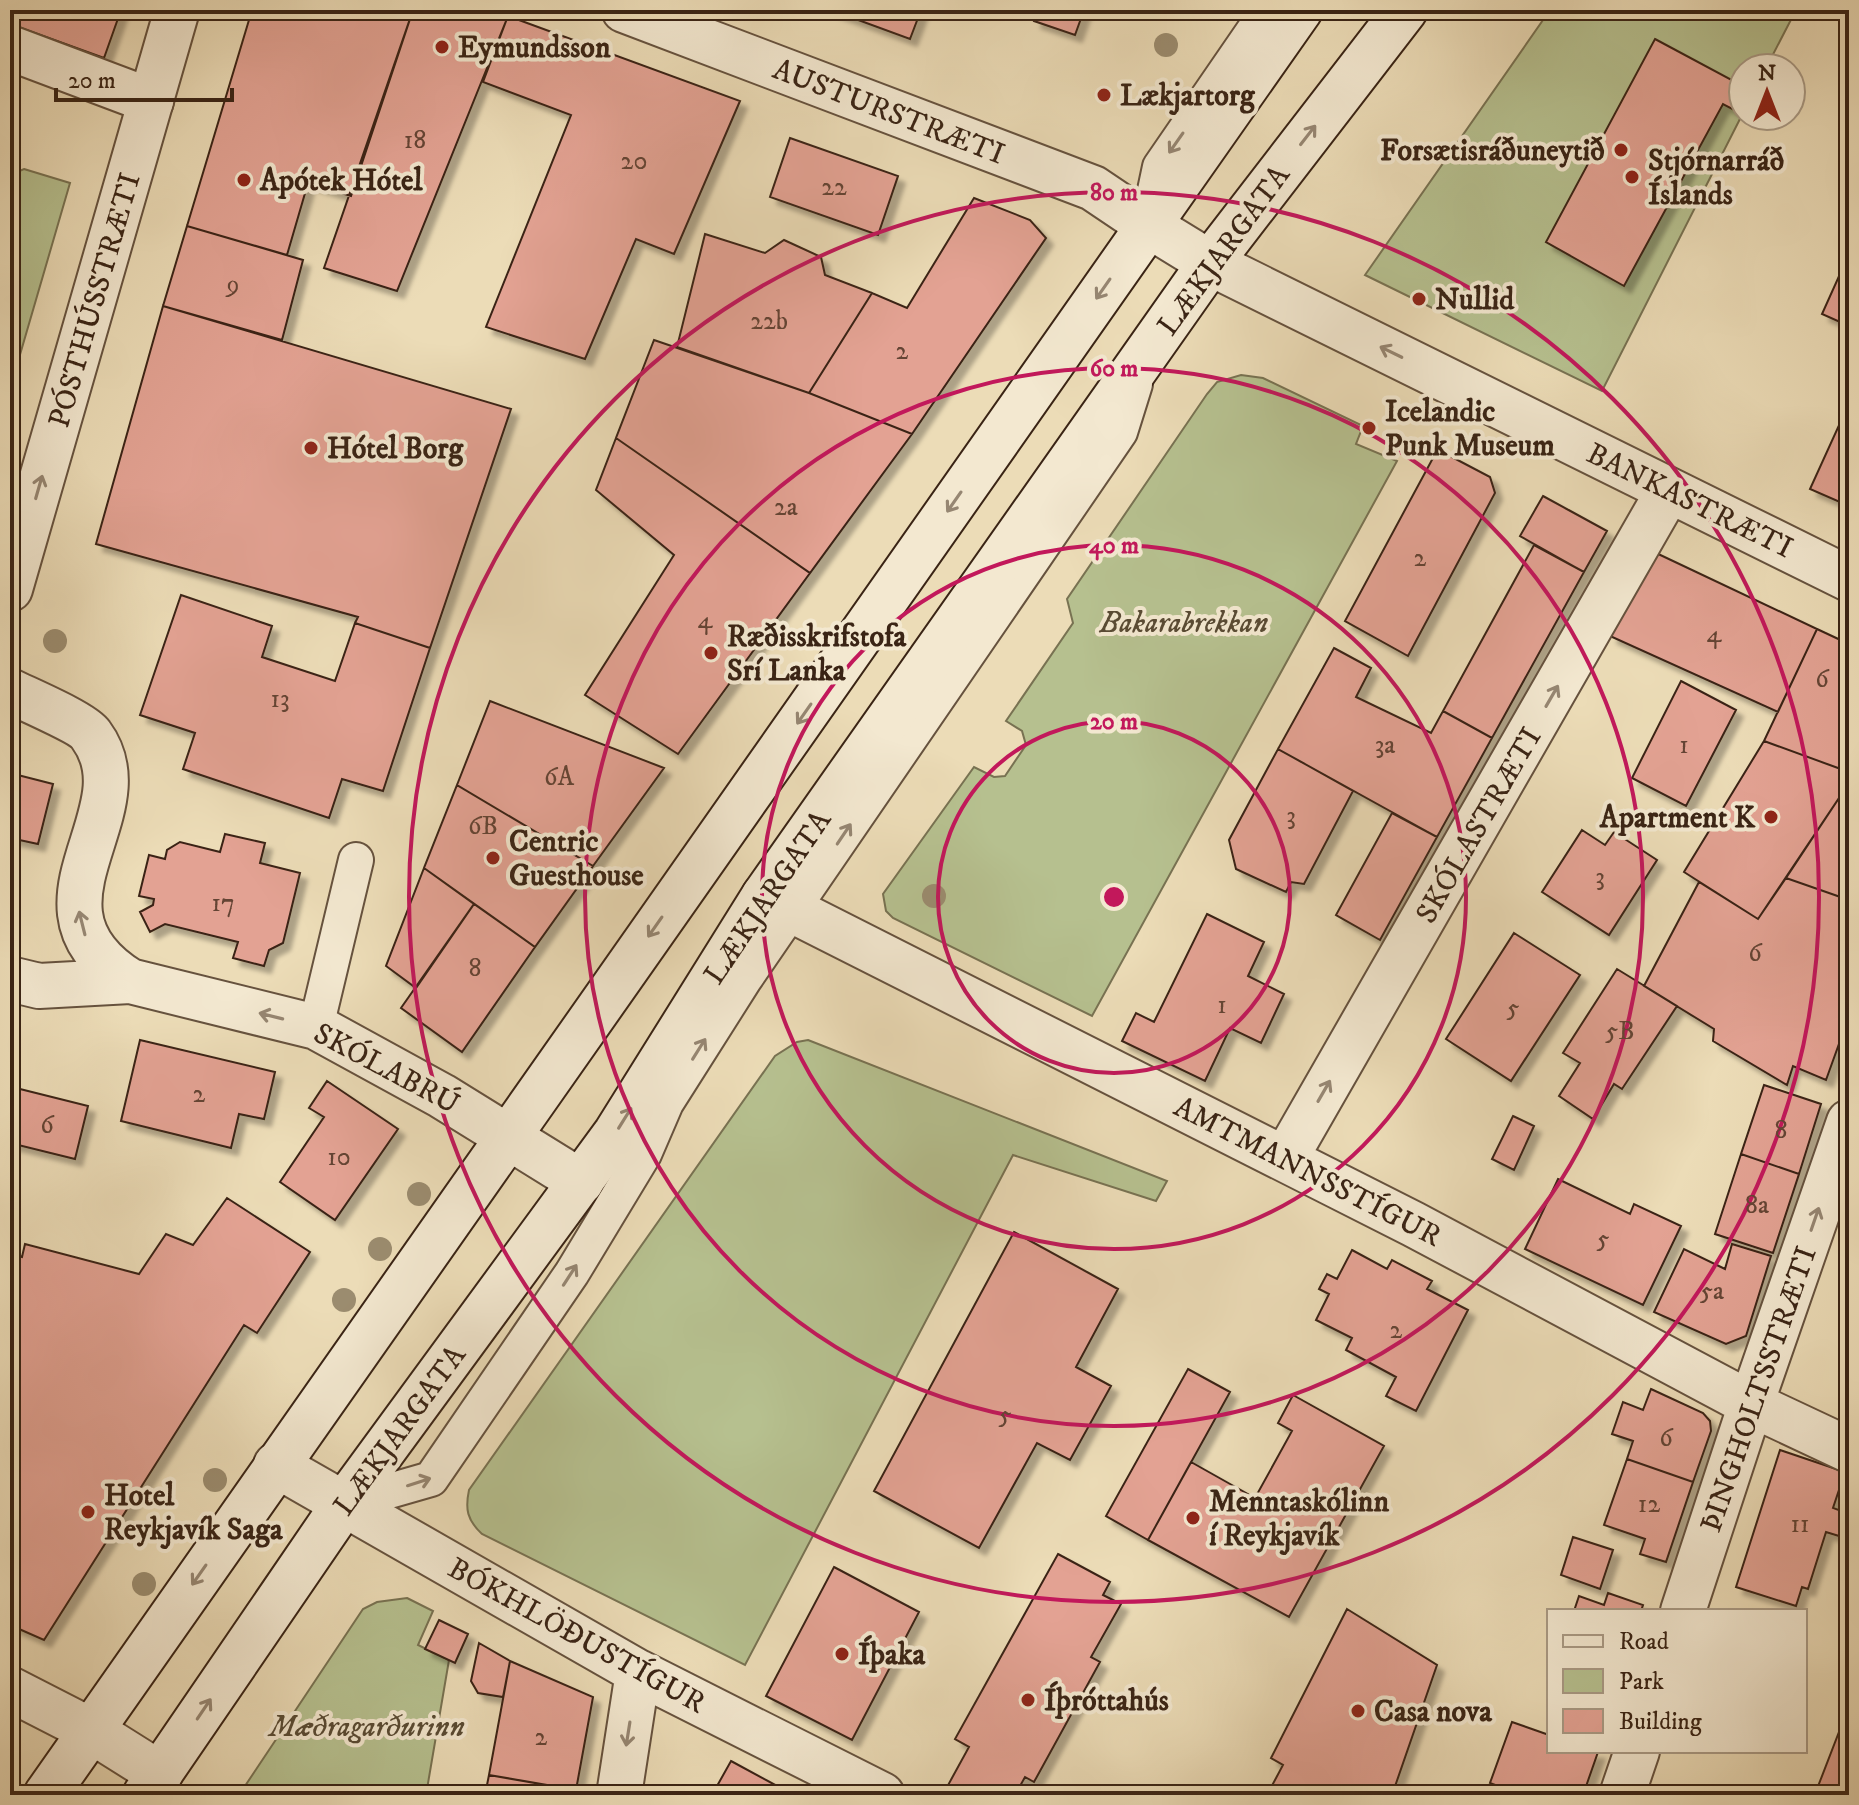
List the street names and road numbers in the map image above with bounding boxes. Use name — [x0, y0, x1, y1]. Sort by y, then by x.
street label: AUSTURSTRÆTI — [767, 51, 1010, 174]
street label: LÆKJARGATA — [1150, 158, 1299, 343]
street label: PÓSTHÚSSTRÆTI — [39, 168, 149, 432]
street label: BANKASTRÆTI — [1580, 435, 1798, 567]
street label: SKÓLASTRÆTI — [1407, 720, 1550, 930]
street label: LÆKJARGATA — [696, 803, 841, 992]
street label: SKÓLABRÚ — [307, 1014, 466, 1123]
street label: AMTMANNSSTÍGUR — [1167, 1087, 1448, 1256]
street label: ÞINGHOLTSSTRÆTI — [1693, 1242, 1826, 1537]
street label: LÆKJARGATA — [326, 1338, 475, 1523]
street label: BÓKHLÖÐUSTÍGUR — [441, 1548, 713, 1723]

